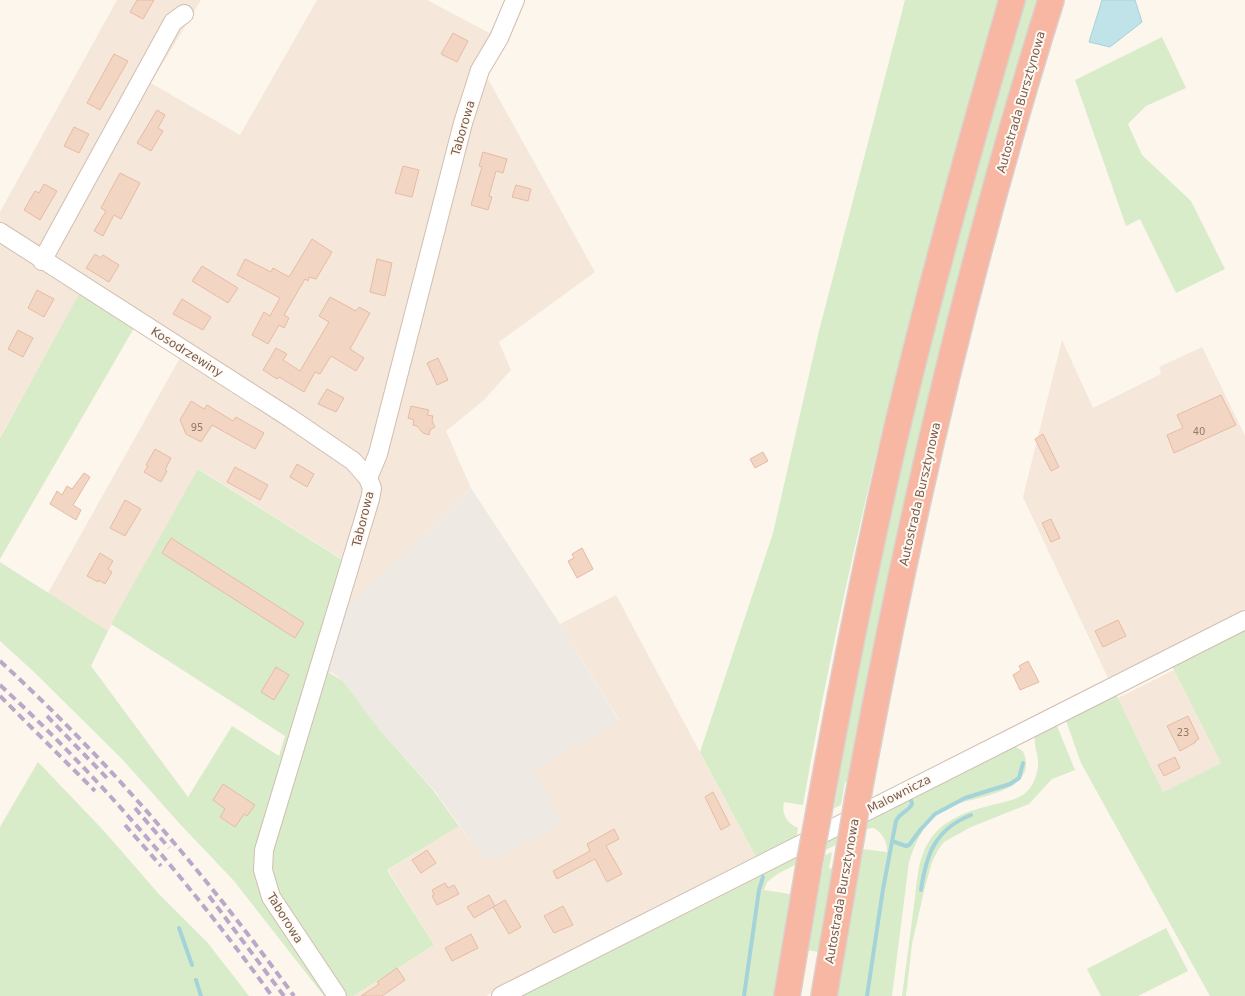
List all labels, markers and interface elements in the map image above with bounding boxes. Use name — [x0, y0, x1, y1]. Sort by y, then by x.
street label: Autostrada Bursztynowa — [994, 29, 1048, 175]
street label: Taborowa — [448, 99, 478, 158]
street label: Kosodrzewiny — [148, 324, 226, 380]
street label: Autostrada Bursztynowa — [897, 421, 943, 567]
house number: 95 — [191, 422, 203, 433]
house number: 40 — [1193, 426, 1205, 437]
street label: Taborowa — [349, 490, 377, 549]
house number: 23 — [1177, 727, 1189, 738]
street label: Malownicza — [865, 772, 933, 816]
street label: Autostrada Bursztynowa — [822, 817, 862, 965]
street label: Taborowa — [263, 889, 306, 946]

